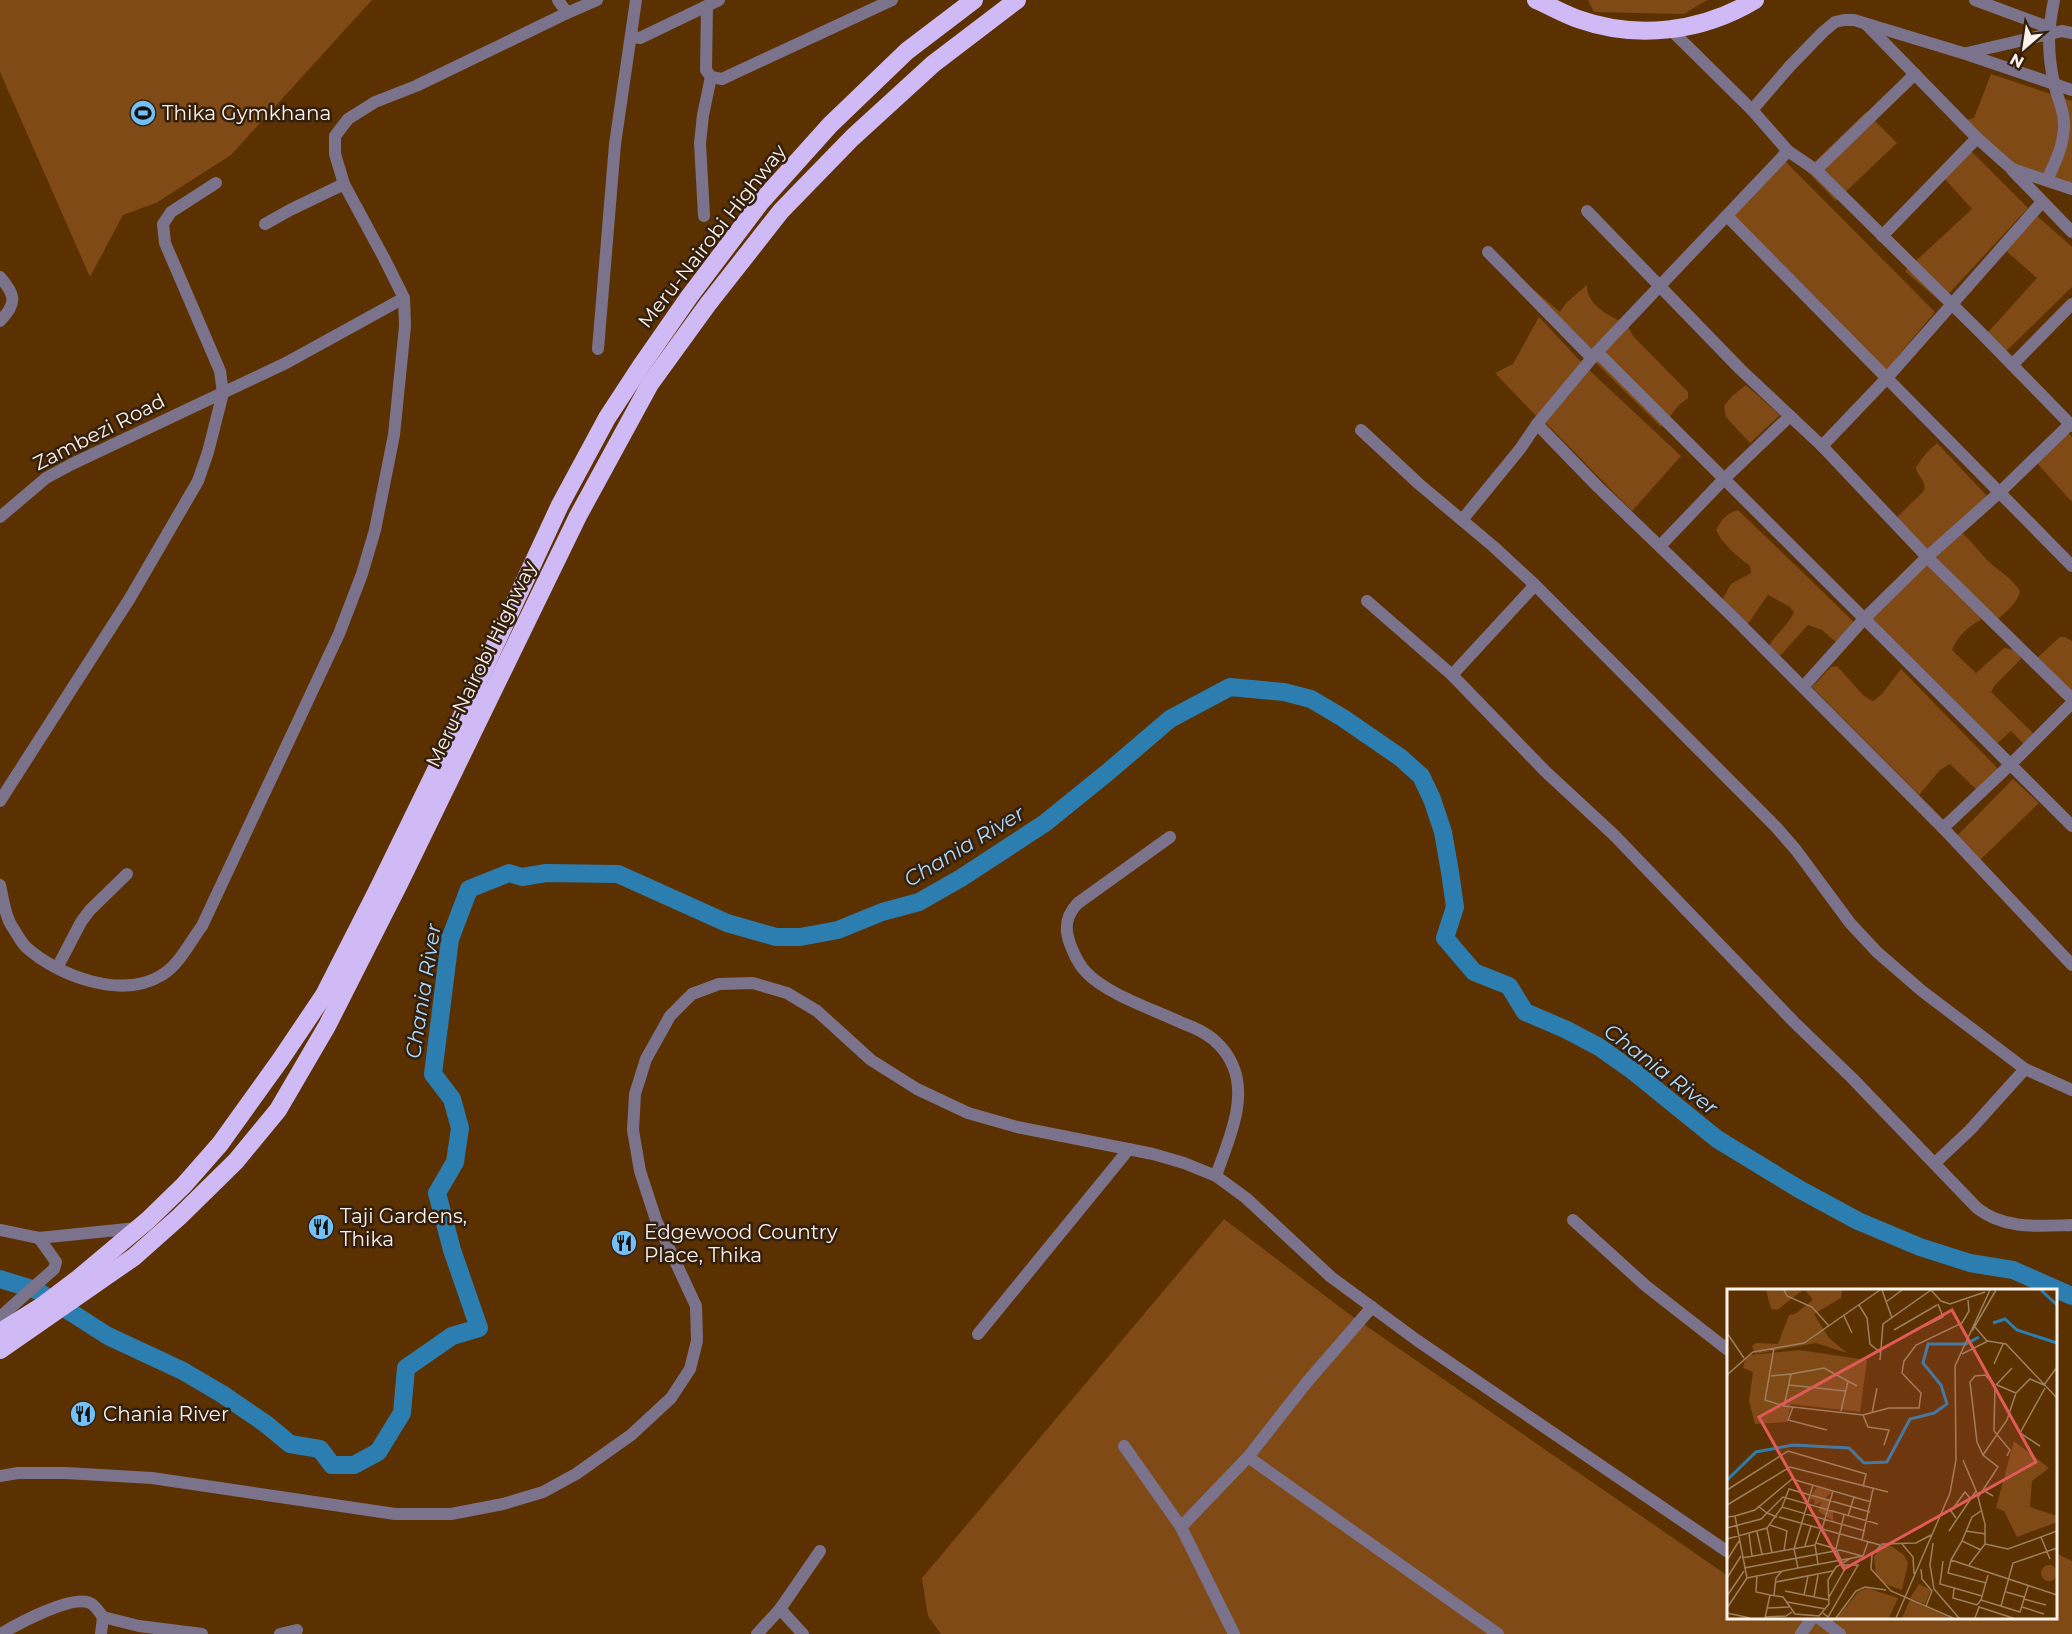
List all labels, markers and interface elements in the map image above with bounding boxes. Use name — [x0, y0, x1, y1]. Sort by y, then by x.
north arrow — [1994, 18, 2054, 78]
text: N — [2007, 49, 2027, 72]
sports icon: Thika Gymkhana — [128, 98, 158, 128]
place label: Thika Gymkhana — [162, 101, 331, 125]
street label: Meru-Nairobi Highway — [633, 139, 791, 333]
street label: Zambezi Road — [29, 388, 169, 476]
street label: Meru-Nairobi Highway — [421, 557, 541, 771]
water label: Chania River — [899, 800, 1029, 892]
water label: Chania River — [400, 921, 446, 1060]
water label: Chania River — [1599, 1018, 1723, 1120]
place label: Taji Gardens, Thika — [340, 1204, 467, 1251]
restaurant icon: Taji Gardens, Thika — [306, 1212, 336, 1242]
place label: Edgewood Country Place, Thika — [644, 1220, 838, 1267]
restaurant icon: Edgewood Country Place, Thika — [609, 1228, 639, 1258]
inset map — [1727, 1289, 2057, 1619]
restaurant icon: Chania River — [68, 1399, 98, 1429]
place label: Chania River — [103, 1402, 229, 1426]

